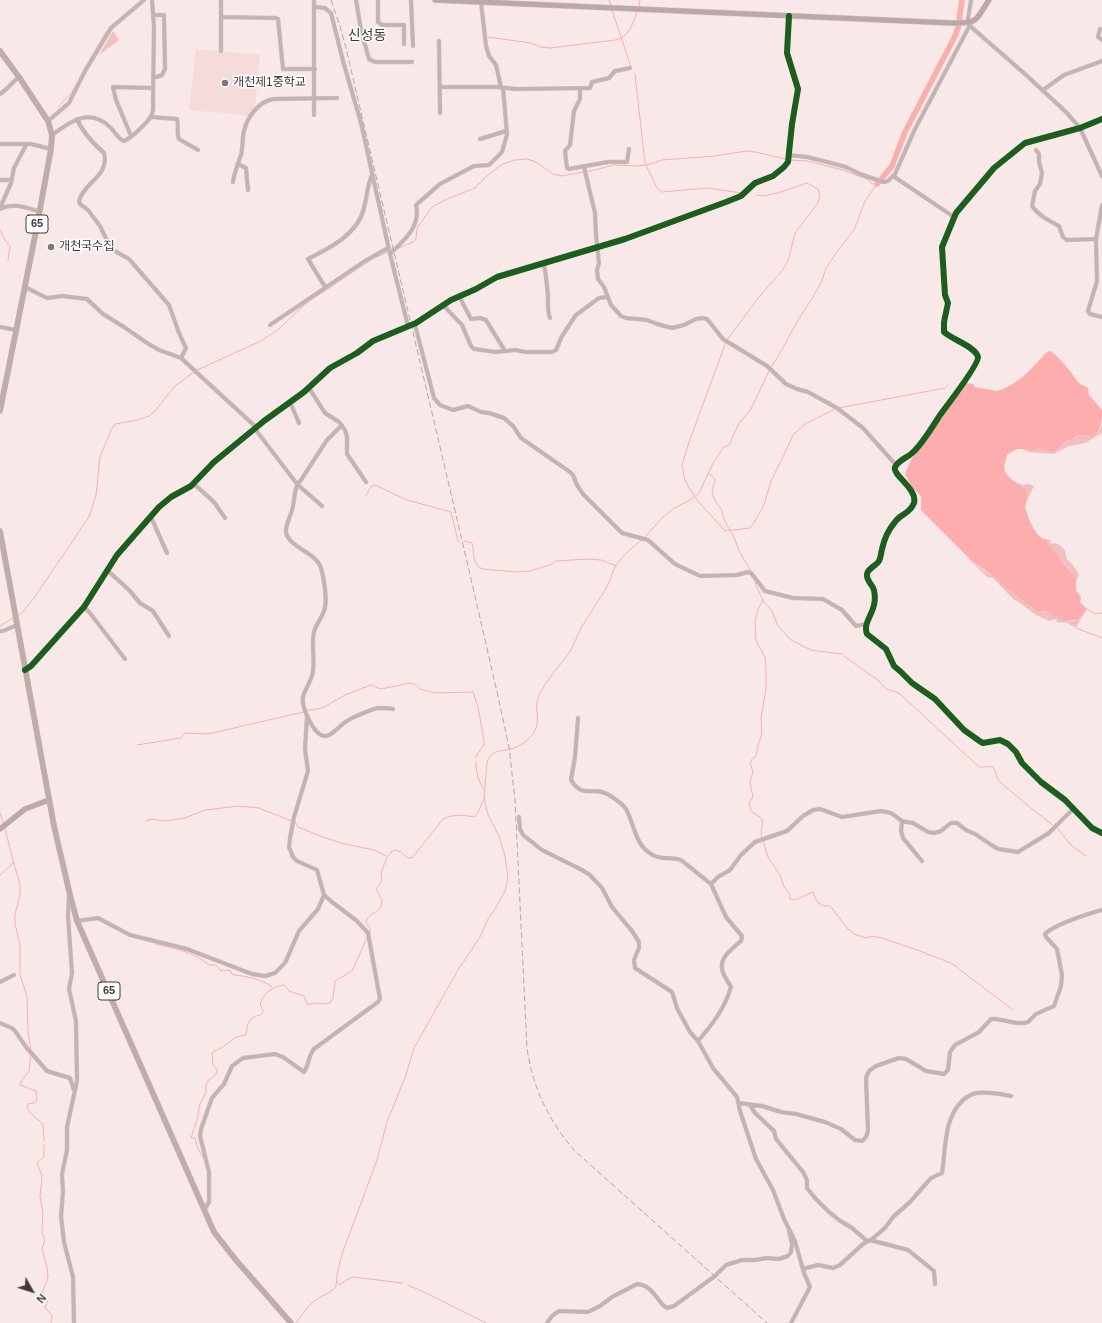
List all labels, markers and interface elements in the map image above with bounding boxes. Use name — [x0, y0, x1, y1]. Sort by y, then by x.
district label: 신성동 — [348, 28, 386, 44]
place label: 개천제1중학교 — [233, 76, 306, 90]
marker: 개천제1중학교 — [220, 78, 230, 88]
road number: 65 — [26, 215, 48, 233]
place label: 개천국수집 — [59, 240, 114, 254]
marker: 개천국수집 — [46, 242, 56, 252]
road number: 65 — [98, 982, 120, 1000]
north arrow — [12, 1271, 52, 1311]
text: N — [34, 1292, 48, 1305]

